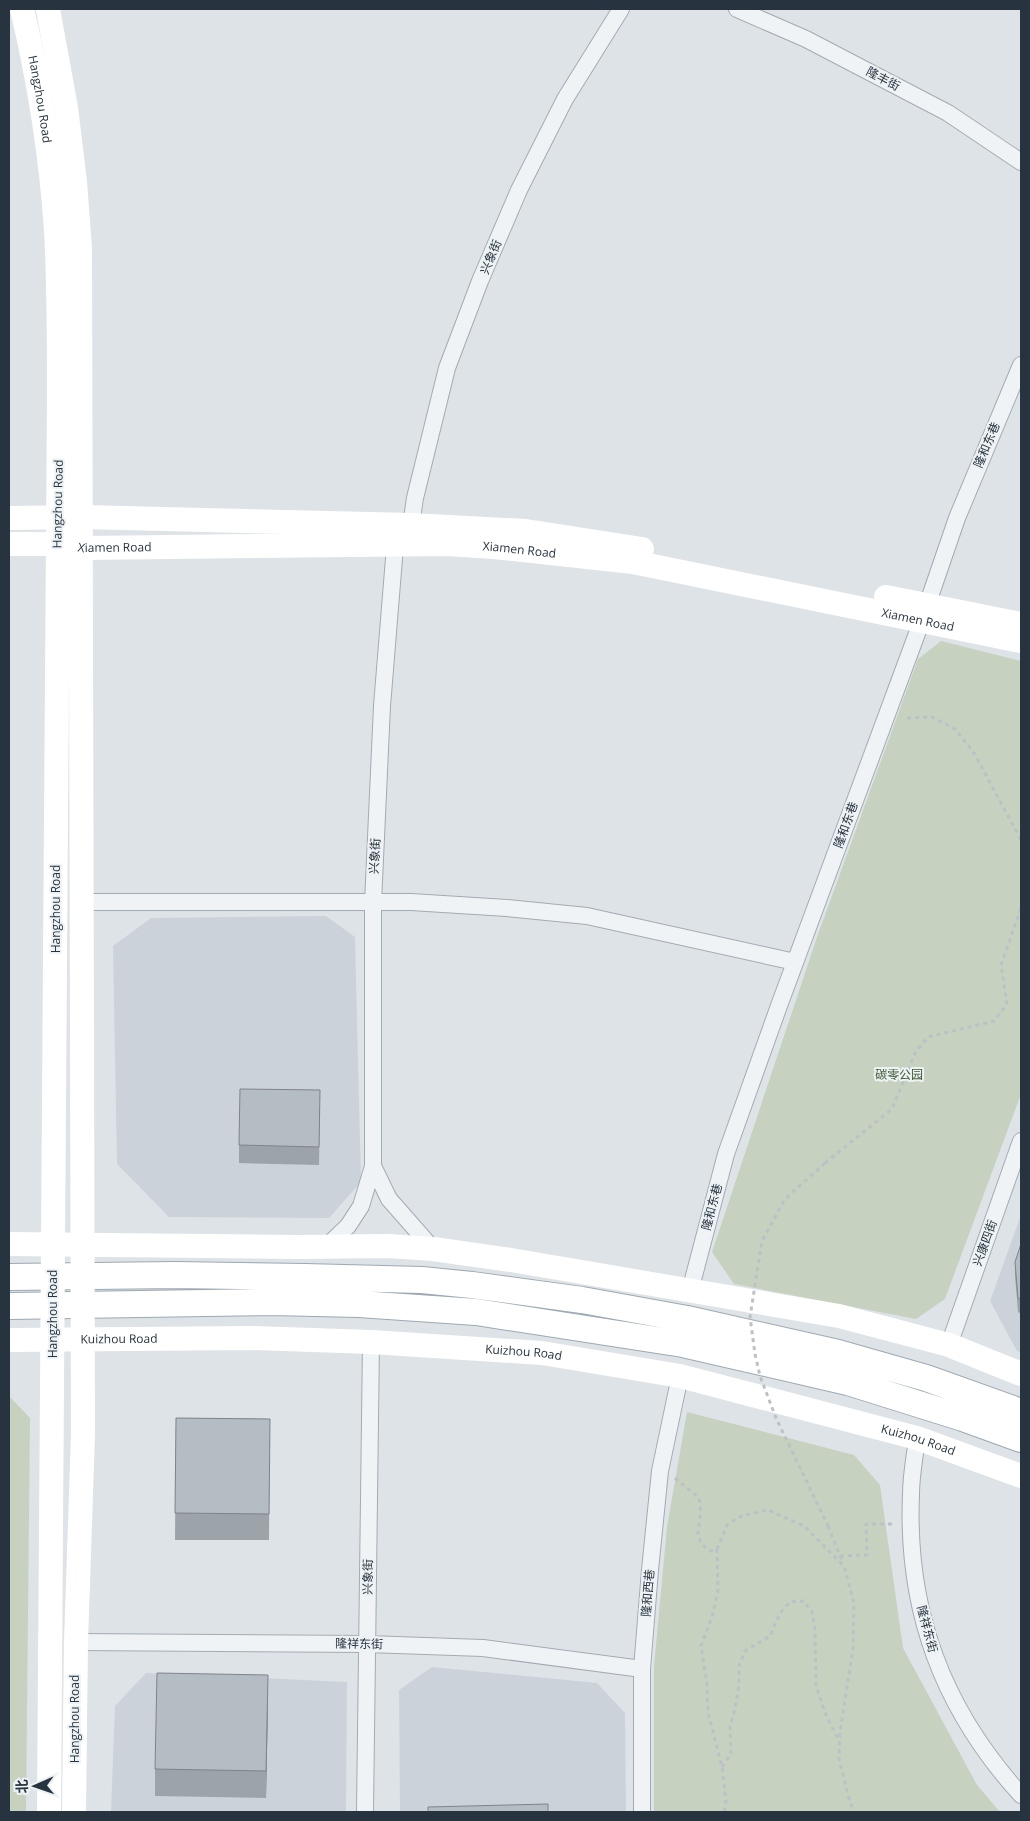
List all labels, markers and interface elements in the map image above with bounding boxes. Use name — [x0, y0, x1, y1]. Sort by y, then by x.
street label: Hangzhou Road — [24, 54, 56, 144]
street label: 隆丰街 — [863, 63, 903, 95]
street label: 兴象街 — [476, 237, 505, 277]
street label: 隆和东巷 — [969, 419, 1004, 470]
street label: Hangzhou Road — [48, 459, 67, 548]
street label: Xiamen Road — [482, 537, 557, 562]
street label: Xiamen Road — [77, 538, 152, 556]
street label: Xiamen Road — [880, 604, 956, 635]
street label: 隆和东巷 — [829, 799, 862, 850]
street label: 兴象街 — [365, 838, 384, 874]
street label: Hangzhou Road — [47, 865, 64, 953]
park label: 碳零公园 — [875, 1066, 923, 1083]
street label: 隆和东巷 — [697, 1181, 726, 1232]
street label: 兴康四街 — [968, 1217, 1001, 1268]
street label: Hangzhou Road — [44, 1270, 61, 1358]
street label: Kuizhou Road — [80, 1330, 158, 1347]
street label: Kuizhou Road — [485, 1340, 563, 1364]
street label: Kuizhou Road — [879, 1420, 958, 1459]
street label: 兴象街 — [359, 1559, 376, 1595]
street label: 隆和西巷 — [637, 1568, 658, 1618]
street label: 隆祥东街 — [913, 1603, 942, 1654]
street label: 隆祥东街 — [335, 1635, 383, 1652]
street label: Hangzhou Road — [66, 1675, 83, 1763]
north arrow — [10, 1761, 60, 1811]
text: 北 — [12, 1779, 31, 1794]

